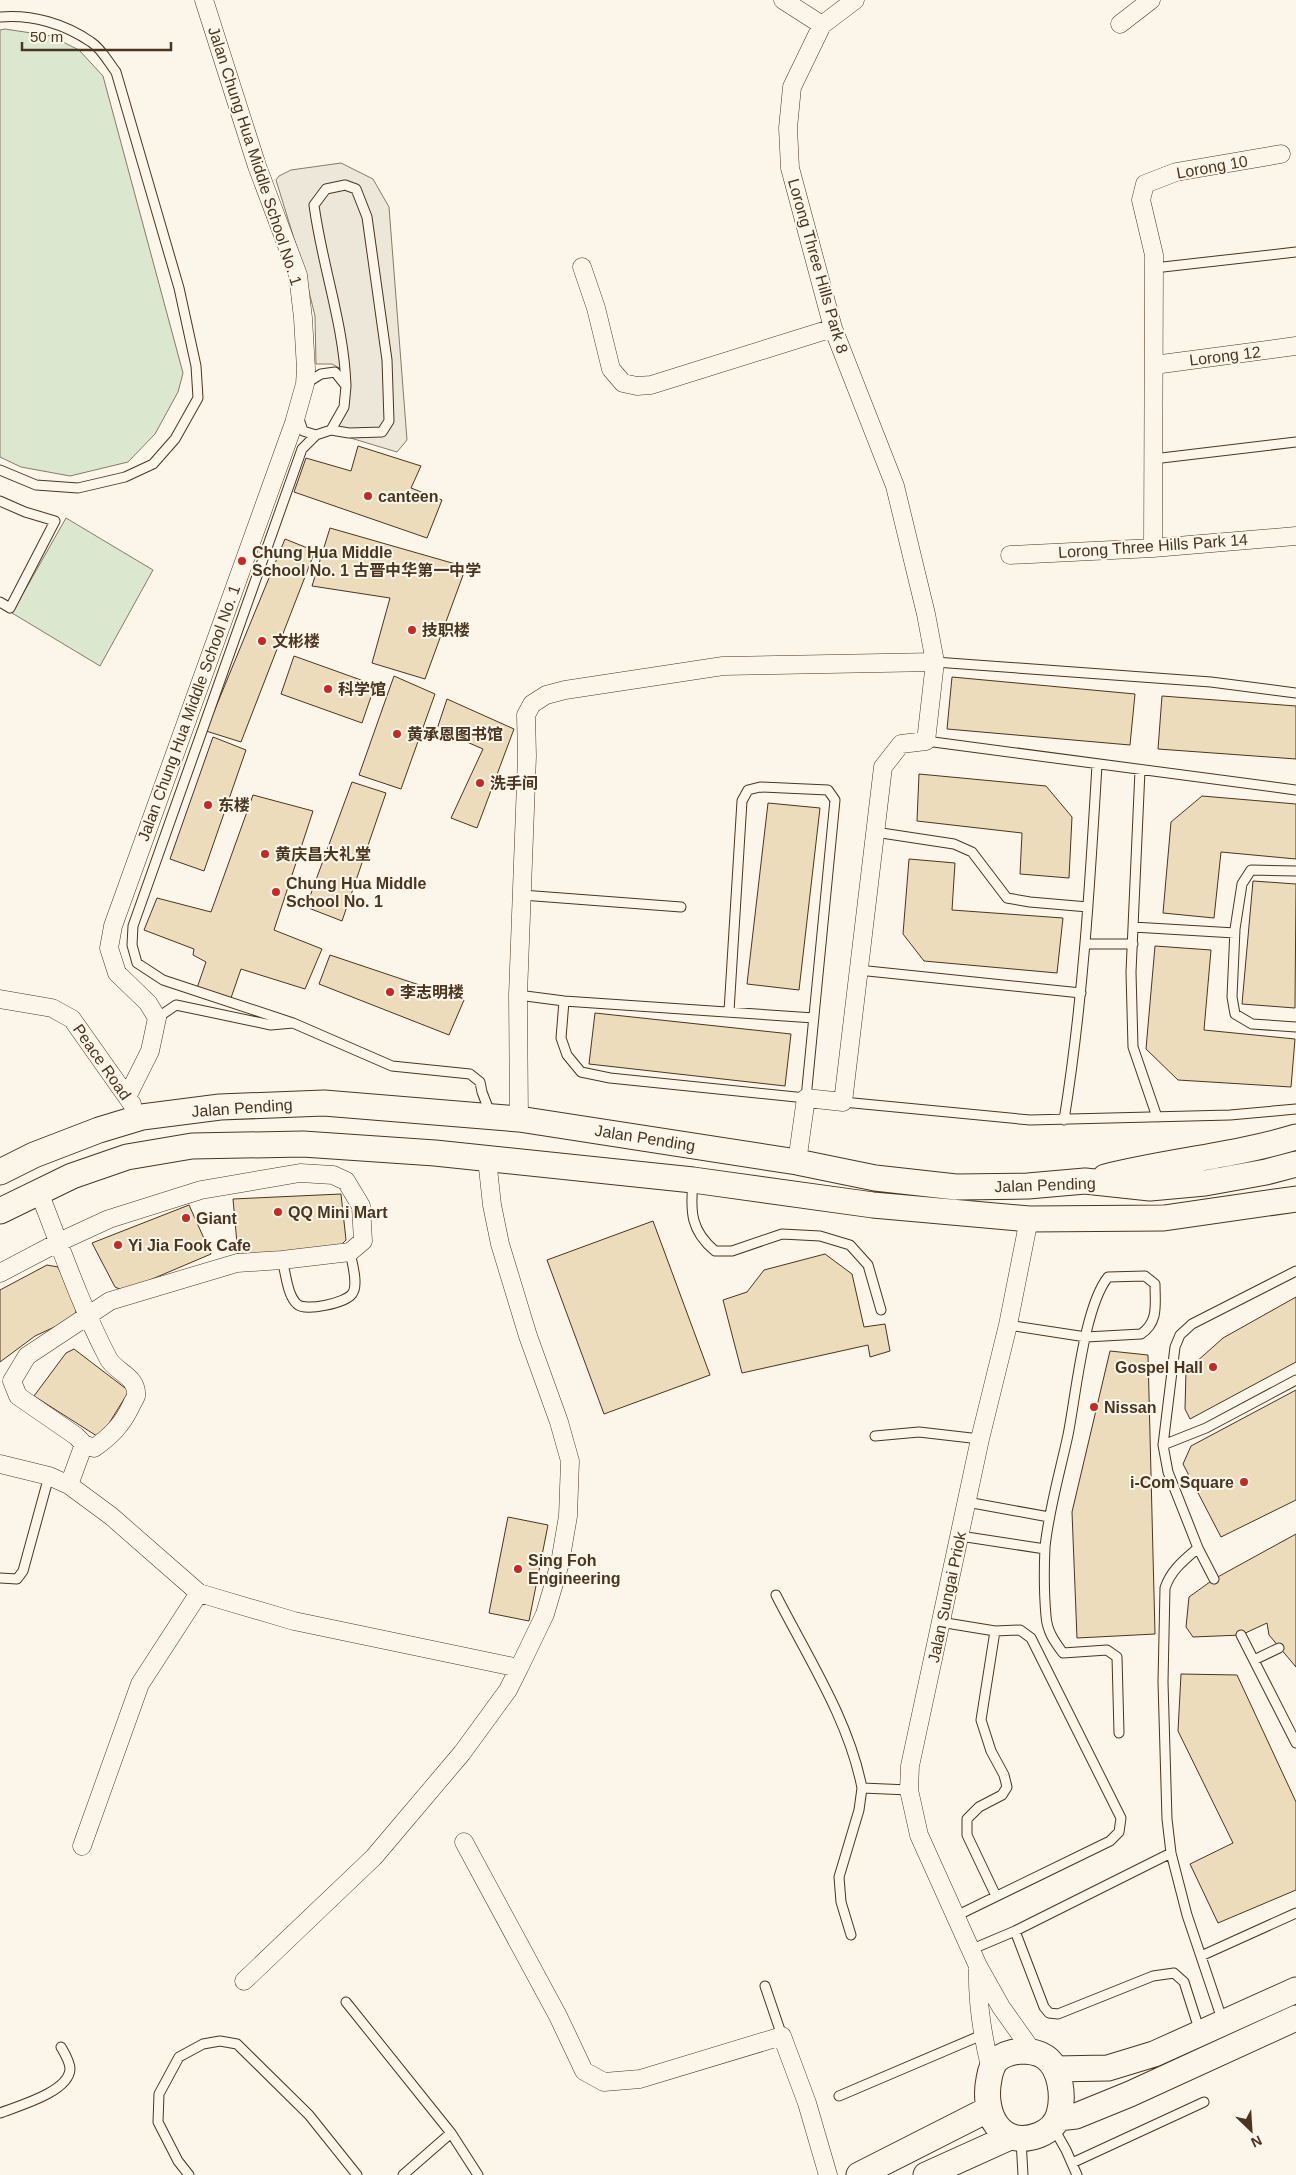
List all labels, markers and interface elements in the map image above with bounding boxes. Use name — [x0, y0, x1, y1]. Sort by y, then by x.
scale bar — [22, 20, 171, 52]
street label: Jalan Chung Hua Middle School No. 1 — [205, 24, 305, 288]
text: 50 m — [30, 28, 63, 45]
street label: Lorong 10 — [1175, 152, 1249, 182]
street label: Lorong Three Hills Park 8 — [785, 177, 851, 355]
street label: Lorong 12 — [1188, 343, 1262, 369]
place label: canteen — [378, 488, 438, 505]
marker: canteen — [362, 490, 374, 502]
street label: Lorong Three Hills Park 14 — [1058, 531, 1248, 561]
place label: Chung Hua Middle School No. 1 古晋中华第一中学 — [252, 544, 481, 579]
marker: Chung Hua Middle School No. 1 古晋中华第一中学 — [236, 555, 248, 567]
street label: Jalan Chung Hua Middle School No. 1 — [135, 583, 243, 843]
place label: 技职楼 — [422, 622, 470, 639]
marker: 技职楼 — [406, 624, 418, 636]
place label: 文彬楼 — [272, 633, 320, 650]
marker: 文彬楼 — [256, 635, 268, 647]
place label: 科学馆 — [338, 681, 386, 698]
marker: 科学馆 — [322, 683, 334, 695]
place label: 黄承恩图书馆 — [407, 726, 503, 743]
marker: 黄承恩图书馆 — [391, 728, 403, 740]
place label: 洗手间 — [490, 775, 538, 792]
marker: 洗手间 — [474, 777, 486, 789]
place label: 东楼 — [218, 797, 250, 814]
marker: 东楼 — [202, 799, 214, 811]
place label: 黄庆昌大礼堂 — [275, 845, 371, 863]
marker: 黄庆昌大礼堂 — [259, 848, 271, 860]
place label: Chung Hua Middle School No. 1 — [286, 875, 427, 910]
marker: Chung Hua Middle School No. 1 — [270, 886, 282, 898]
place label: 李志明楼 — [400, 984, 464, 1001]
marker: 李志明楼 — [384, 986, 396, 998]
street label: Peace Road — [70, 1021, 134, 1103]
street label: Jalan Pending — [191, 1096, 293, 1120]
street label: Jalan Pending — [594, 1122, 696, 1154]
street label: Jalan Pending — [994, 1175, 1096, 1195]
place label: QQ Mini Mart — [288, 1204, 388, 1221]
marker: QQ Mini Mart — [272, 1206, 284, 1218]
place label: Giant — [196, 1210, 238, 1227]
marker: Giant — [180, 1212, 192, 1224]
place label: Yi Jia Fook Cafe — [128, 1237, 251, 1254]
marker: Yi Jia Fook Cafe — [112, 1239, 124, 1251]
place label: Gospel Hall — [1115, 1359, 1203, 1376]
marker: Gospel Hall — [1207, 1361, 1219, 1373]
place label: Nissan — [1104, 1399, 1156, 1416]
marker: Nissan — [1088, 1401, 1100, 1413]
place label: i-Com Square — [1130, 1474, 1234, 1491]
marker: i-Com Square — [1238, 1476, 1250, 1488]
street label: Jalan Sungai Priok — [925, 1529, 969, 1664]
place label: Sing Foh Engineering — [528, 1552, 620, 1587]
marker: Sing Foh Engineering — [512, 1563, 524, 1575]
north arrow — [1226, 2105, 1276, 2155]
text: N — [1249, 2132, 1264, 2151]

